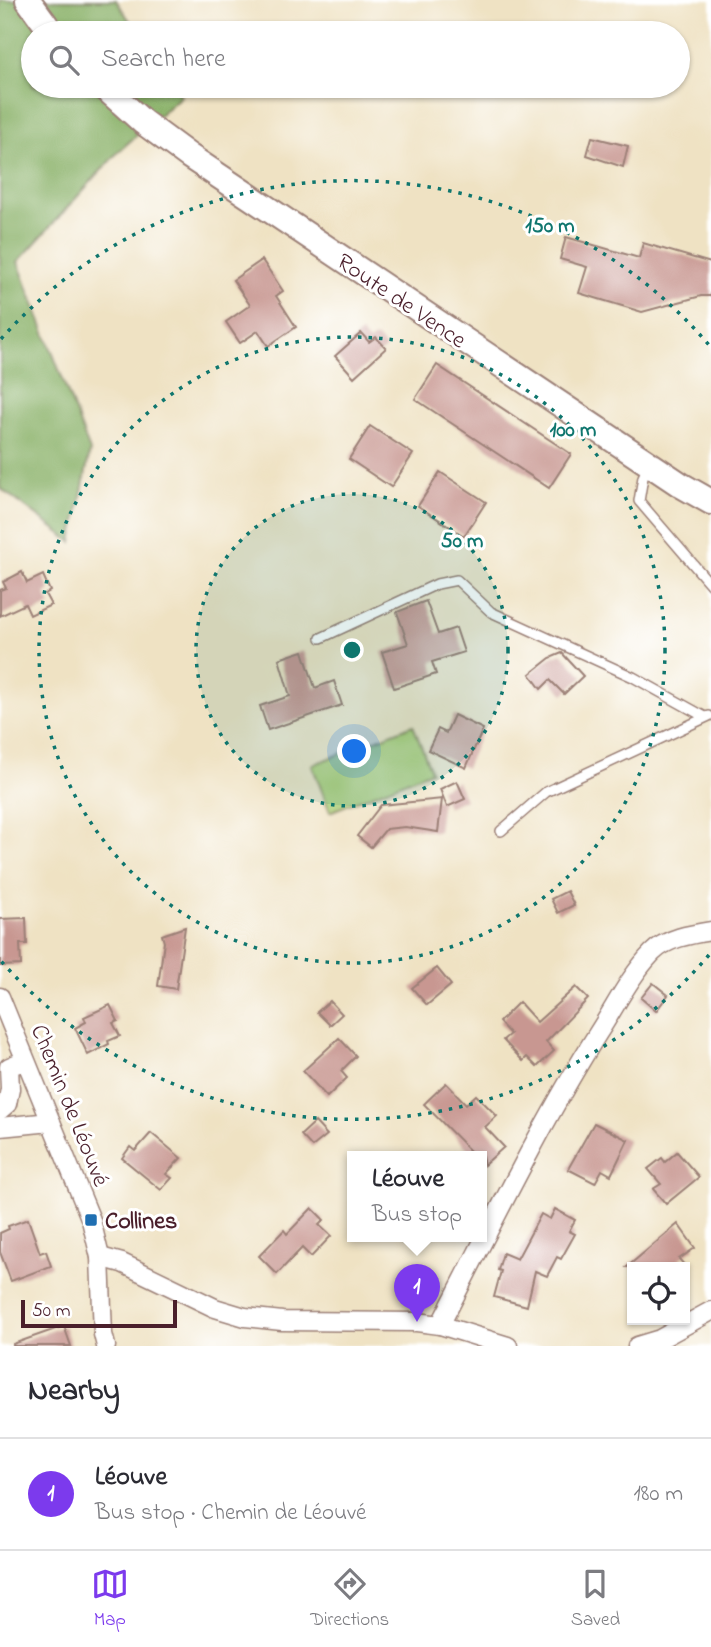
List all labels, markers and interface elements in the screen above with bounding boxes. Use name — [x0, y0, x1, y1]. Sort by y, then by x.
search box — [21, 21, 690, 98]
icon: search — [45, 41, 83, 79]
text: Search here — [101, 41, 226, 79]
text: 150 m — [525, 212, 575, 242]
street label: Route de Vence — [329, 246, 473, 359]
text: 100 m — [550, 416, 596, 446]
text: 50 m — [441, 527, 483, 557]
centre of rings — [340, 638, 364, 662]
your location — [337, 734, 371, 768]
street label: Chemin de Léouvé — [20, 1020, 117, 1193]
popup — [347, 1151, 487, 1242]
text: Léouve — [372, 1161, 444, 1199]
text: Bus stop — [372, 1199, 462, 1232]
place label: Collines — [105, 1205, 177, 1240]
marker: Collines — [83, 1212, 99, 1228]
map controls — [627, 1262, 690, 1325]
button: locate — [627, 1262, 690, 1325]
pin: 1 — [394, 1264, 440, 1322]
scale bar — [21, 1297, 177, 1329]
text: 50 m — [32, 1298, 71, 1325]
text: Nearby — [28, 1370, 120, 1414]
text: Léouve — [95, 1459, 167, 1497]
text: 1 — [47, 1478, 55, 1511]
text: 180 m — [634, 1478, 683, 1511]
text: Bus stop · Chemin de Léouvé — [95, 1497, 366, 1530]
tab: Map — [91, 1565, 129, 1634]
tab: Directions — [310, 1565, 389, 1634]
tab: Saved — [571, 1565, 620, 1634]

